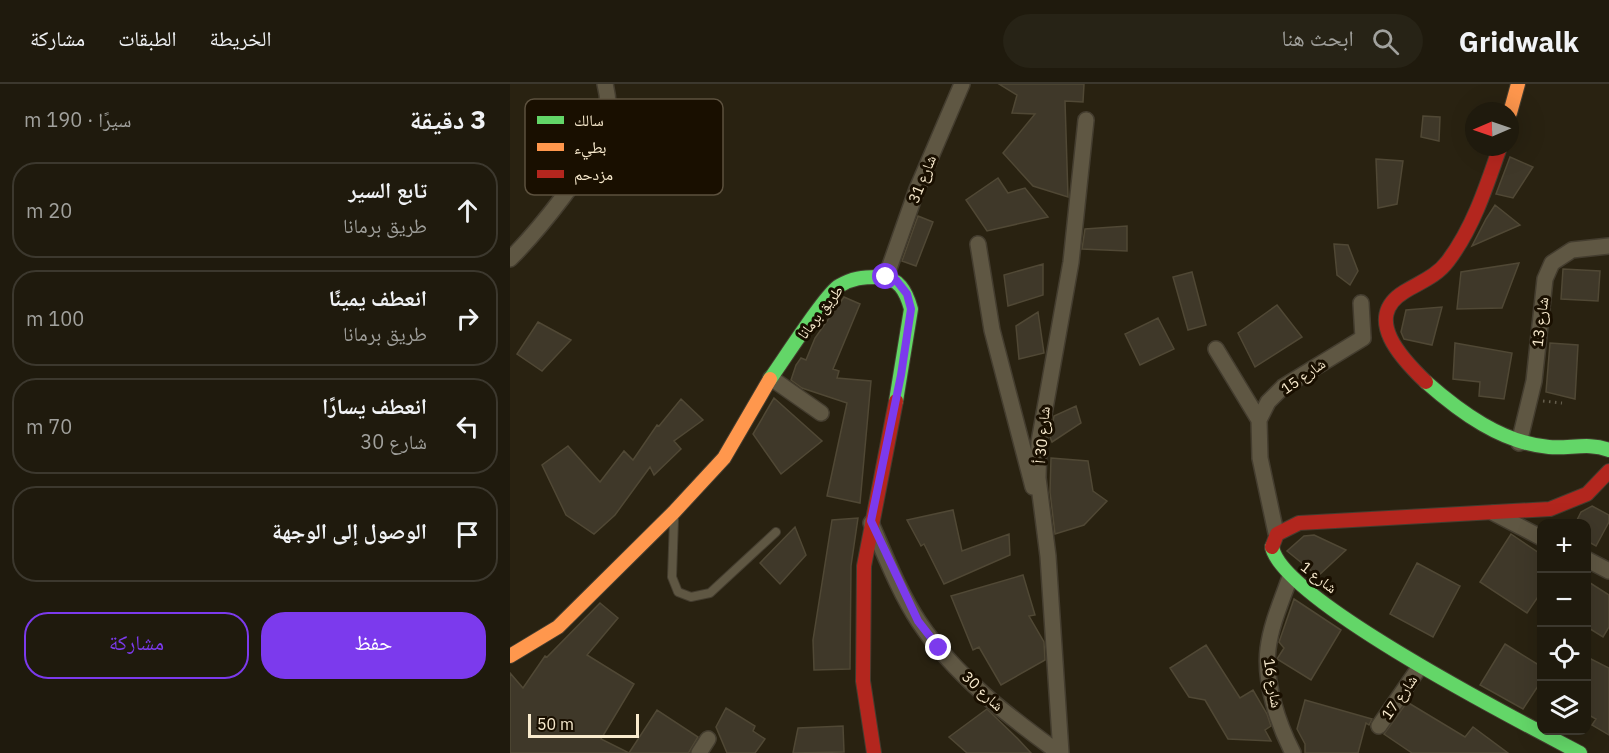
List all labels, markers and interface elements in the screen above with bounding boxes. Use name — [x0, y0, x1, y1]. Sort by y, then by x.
search box — [1003, 14, 1423, 68]
text: ابحث هنا — [1282, 23, 1354, 52]
text: Gridwalk — [1459, 23, 1579, 60]
text: مشاركة — [30, 24, 85, 52]
text: الطبقات — [118, 24, 177, 52]
text: الخريطة — [210, 24, 271, 52]
icon: search — [1369, 25, 1402, 58]
legend — [525, 99, 723, 195]
text: 3 دقيقة — [410, 102, 486, 136]
north arrow — [1465, 102, 1519, 156]
text: سيرًا · 190 m — [24, 106, 131, 133]
text: سالك — [574, 110, 604, 130]
text: بطيء — [574, 137, 606, 160]
street label: شارع 31 — [904, 152, 941, 206]
text: مزدحم — [574, 164, 613, 185]
text: تابع السير — [348, 175, 427, 204]
icon: ahead — [451, 194, 484, 227]
text: 20 m — [26, 197, 72, 224]
text: طريق برمانا — [343, 212, 427, 239]
route start — [872, 263, 898, 289]
street label: طريق برمانا — [793, 281, 848, 343]
text: انعطف يمينًا — [329, 283, 427, 312]
street label: شارع 13 — [1528, 296, 1553, 348]
icon: right — [451, 302, 484, 335]
text: 100 m — [26, 305, 84, 332]
text: طريق برمانا — [343, 320, 427, 347]
street label: شارع 15 — [1277, 354, 1330, 399]
text: انعطف يسارًا — [322, 391, 427, 420]
street label: شارع 30 أ — [1030, 406, 1055, 465]
icon: left — [451, 410, 484, 443]
text: 70 m — [26, 413, 72, 440]
text: شارع 30 — [360, 428, 427, 455]
text: الوصول إلى الوجهة — [272, 516, 427, 545]
icon: arrive — [451, 518, 484, 551]
map controls — [1537, 519, 1591, 735]
button: + — [1537, 519, 1591, 573]
street label: شارع 1 — [1296, 557, 1341, 598]
button: − — [1537, 573, 1591, 627]
button: مشاركة — [24, 612, 249, 679]
button: حفظ — [261, 612, 486, 679]
button: locate — [1537, 627, 1591, 681]
route end — [925, 634, 951, 660]
street label: شارع 16 — [1259, 657, 1286, 709]
street label: شارع 30 — [958, 667, 1008, 716]
street label: شارع 17 — [1377, 671, 1422, 724]
button: layers — [1537, 681, 1591, 735]
scale bar — [528, 711, 639, 738]
text: 50 m — [537, 714, 574, 734]

